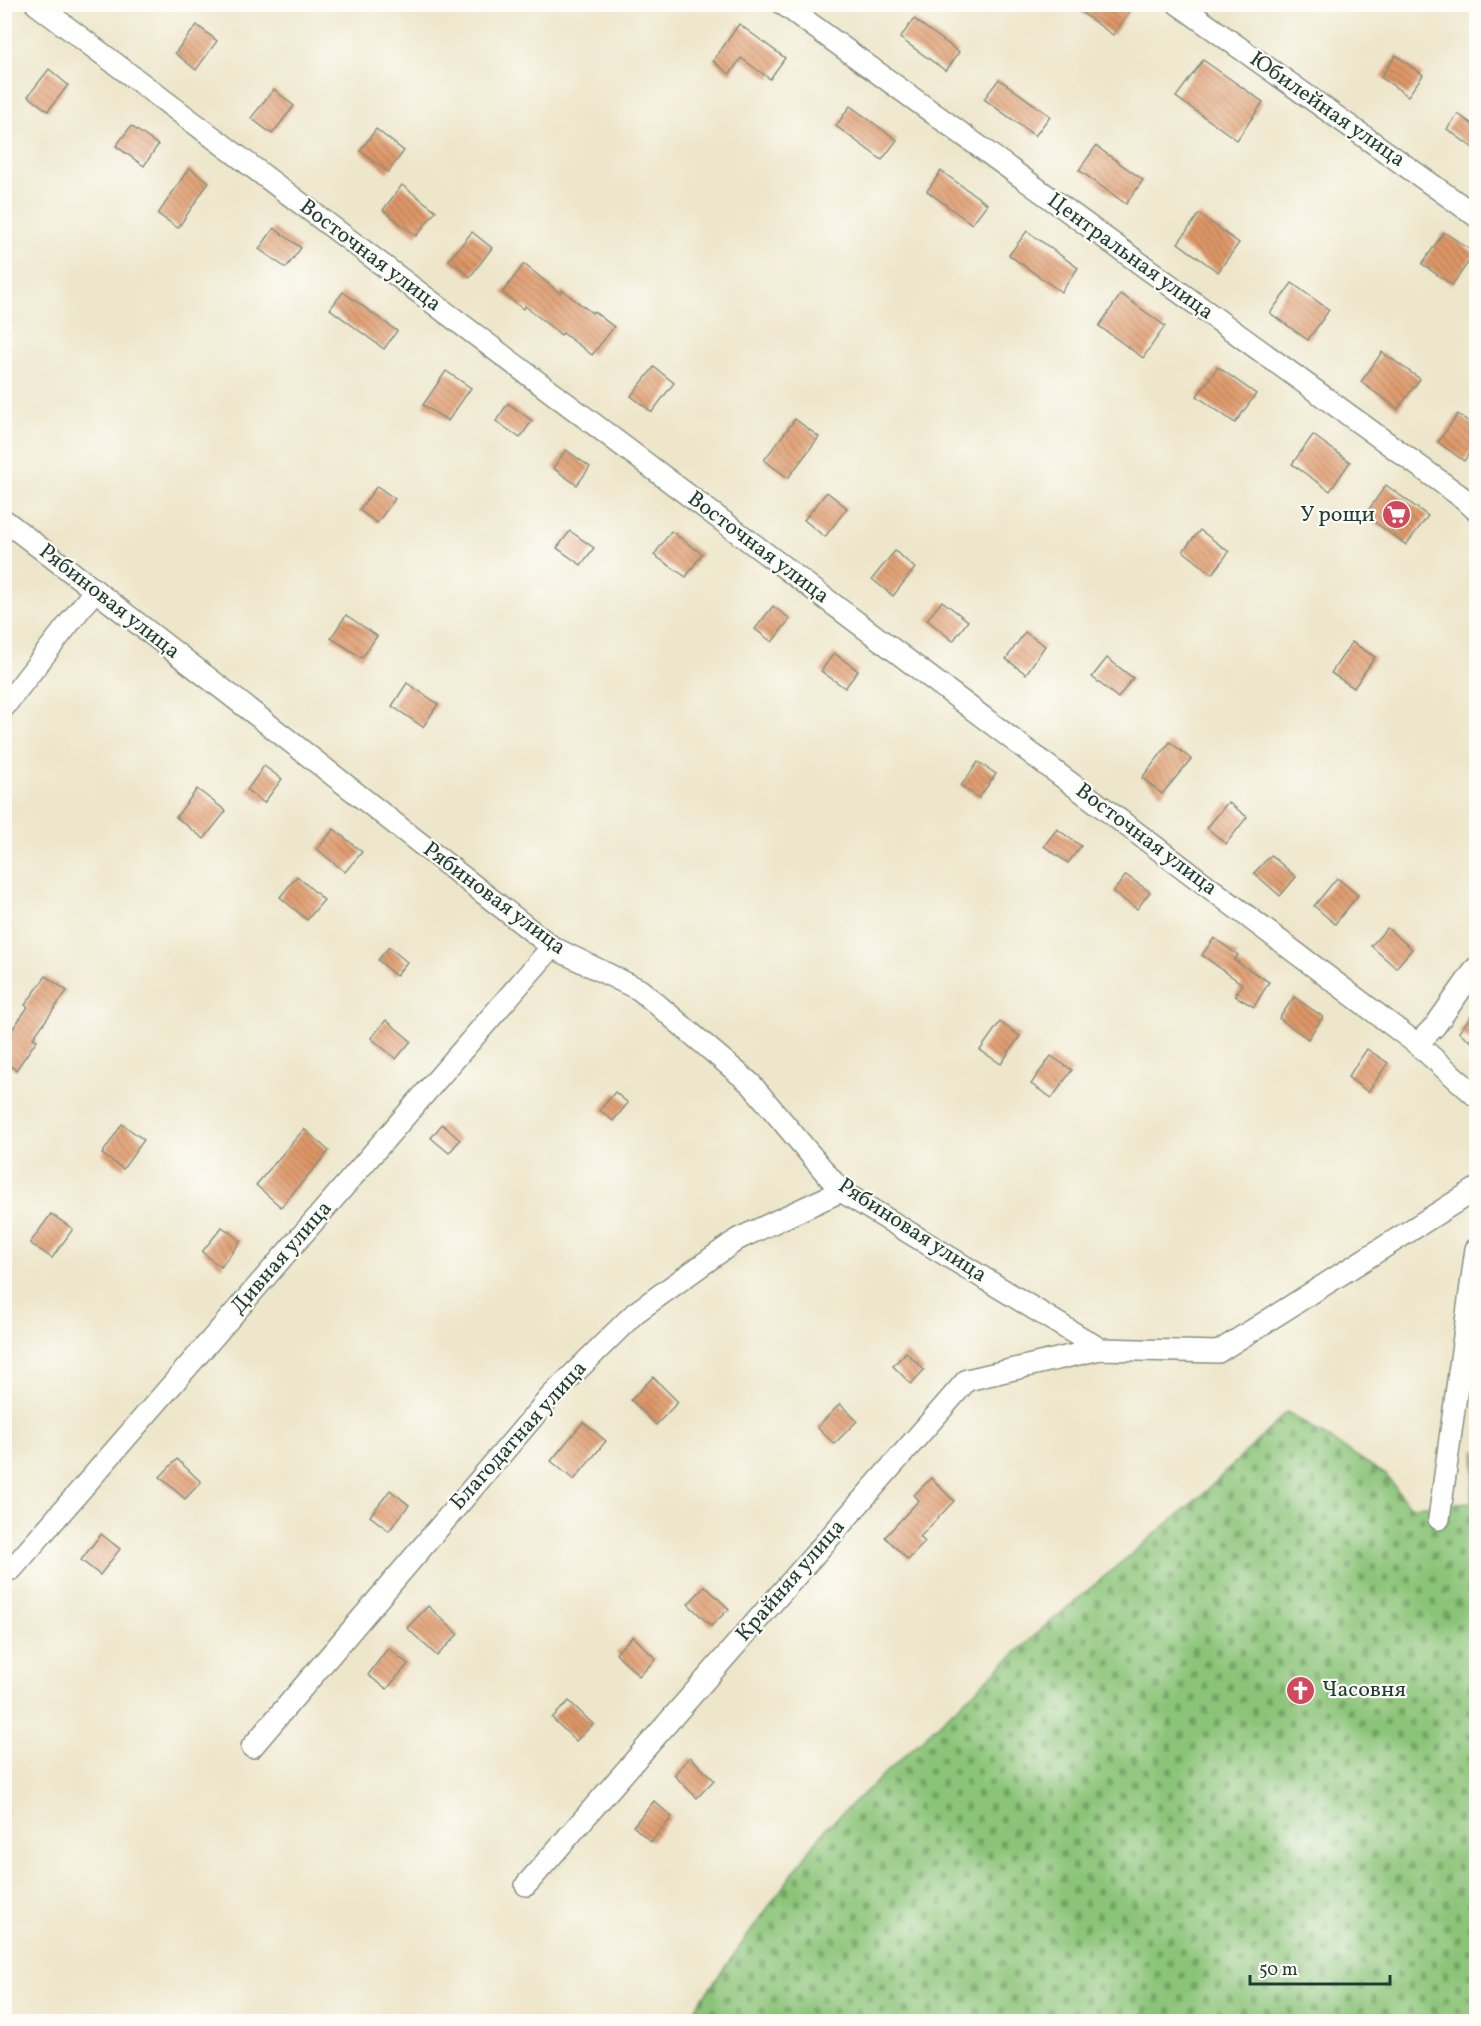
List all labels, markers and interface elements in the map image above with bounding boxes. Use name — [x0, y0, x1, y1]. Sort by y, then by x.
street label: Юбилейная улица — [1243, 45, 1411, 175]
street label: Центральная улица — [1040, 186, 1220, 328]
street label: Восточная улица — [293, 192, 448, 320]
street label: Восточная улица — [681, 484, 836, 612]
supermarket icon: У рощи — [1380, 499, 1412, 531]
place label: У рощи — [1300, 500, 1375, 531]
street label: Рябиновая улица — [32, 537, 186, 667]
street label: Восточная улица — [1069, 776, 1224, 904]
street label: Рябиновая улица — [416, 835, 572, 963]
street label: Рябиновая улица — [831, 1171, 993, 1291]
street label: Дивная улица — [224, 1194, 340, 1321]
street label: Благодатная улица — [443, 1354, 595, 1518]
street label: Крайняя улица — [729, 1513, 853, 1649]
church icon: Часовня — [1285, 1674, 1317, 1706]
place label: Часовня — [1322, 1675, 1406, 1706]
scale bar — [1250, 1948, 1390, 1986]
text: 50 m — [1259, 1958, 1298, 1983]

